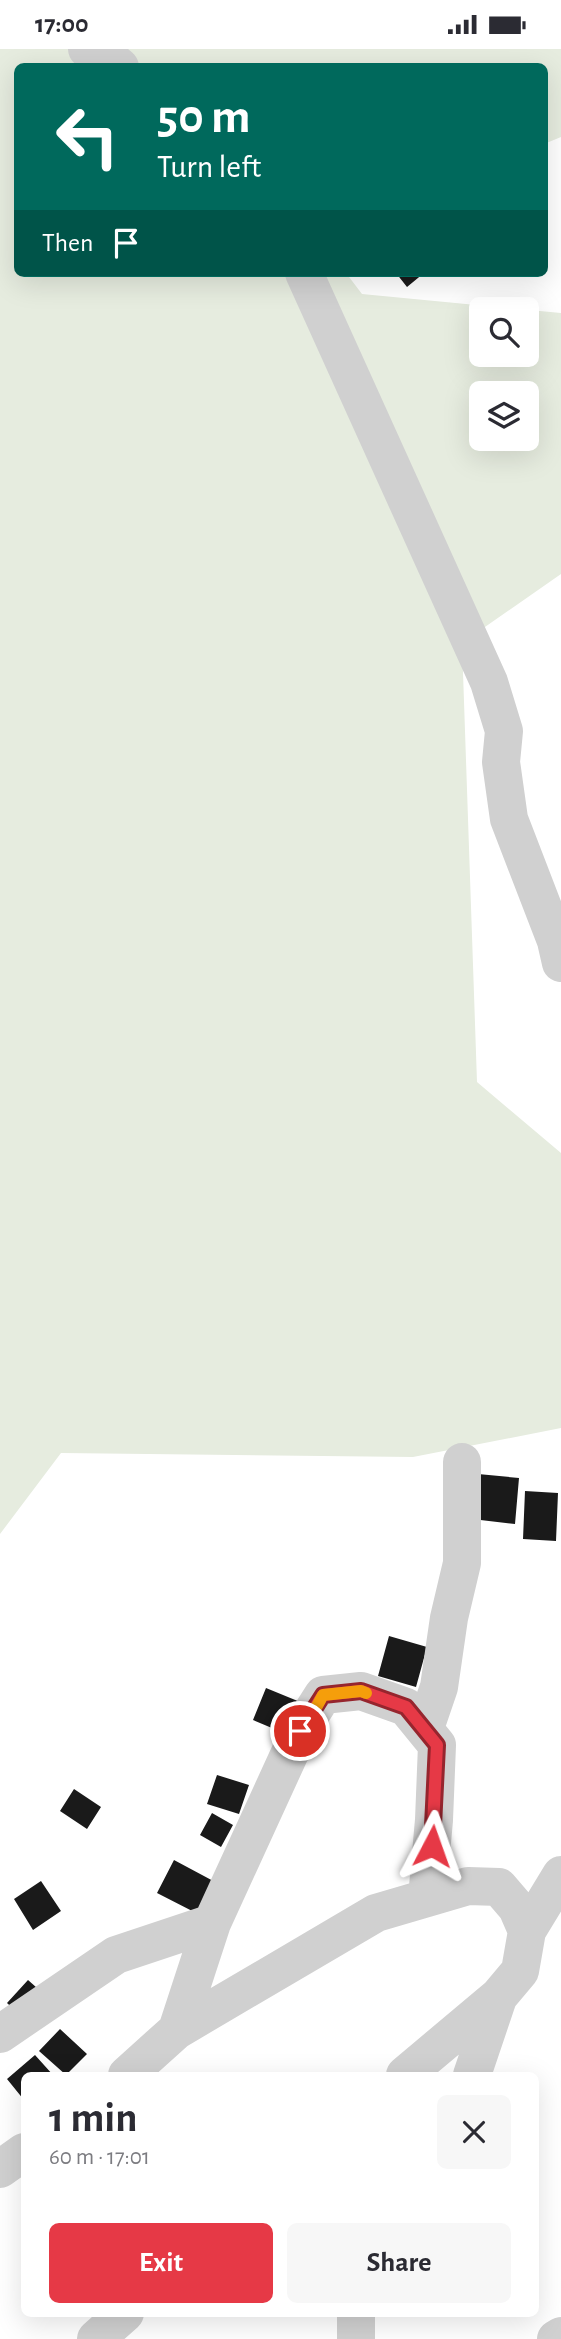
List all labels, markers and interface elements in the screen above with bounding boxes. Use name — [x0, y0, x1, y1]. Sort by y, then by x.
text: 17:00 — [35, 11, 89, 37]
icon: left — [42, 91, 133, 182]
text: 50 m — [157, 93, 251, 142]
text: Turn left — [157, 151, 261, 183]
icon: arrive — [107, 224, 145, 262]
text: Then — [42, 230, 93, 256]
map controls — [469, 297, 539, 451]
button: search — [469, 297, 539, 367]
button: layers — [469, 381, 539, 451]
pin — [270, 1701, 330, 1761]
icon: arrive — [281, 1712, 319, 1750]
position arrow — [395, 1809, 469, 1883]
button: close — [437, 2095, 511, 2169]
text: 1 min — [49, 2097, 138, 2139]
text: 60 m · 17:01 — [49, 2146, 150, 2169]
button: Exit — [49, 2223, 273, 2303]
button: Share — [287, 2223, 511, 2303]

